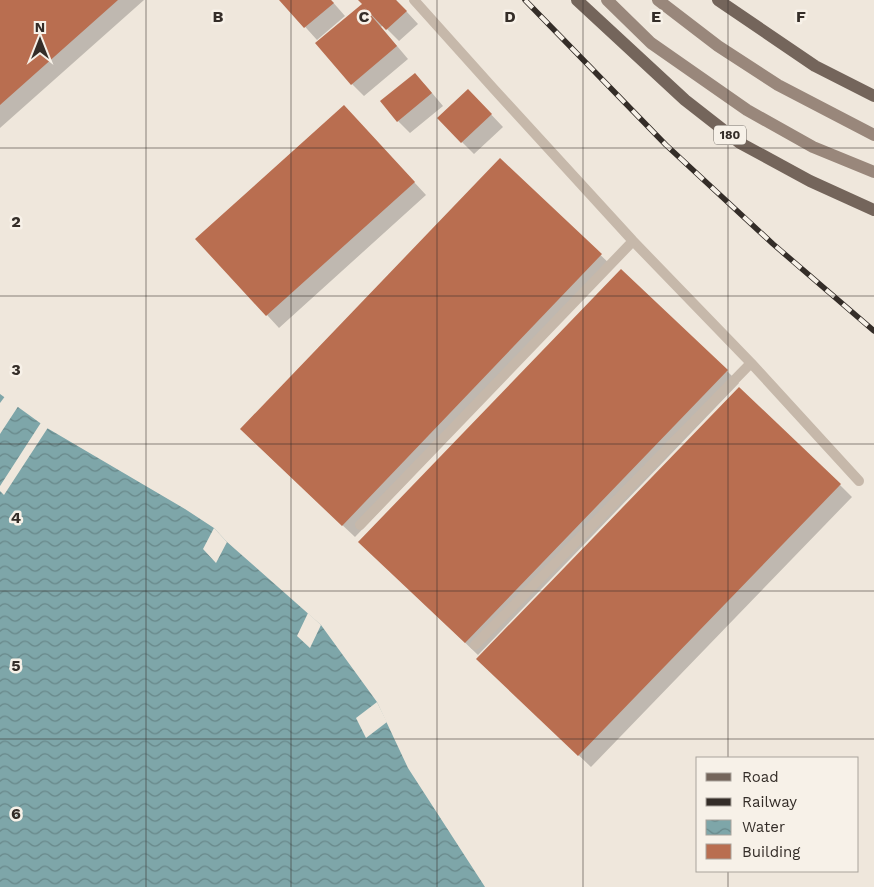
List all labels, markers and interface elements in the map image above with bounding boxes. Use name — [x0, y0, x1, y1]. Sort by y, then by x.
text: B — [213, 7, 224, 26]
text: C — [359, 7, 370, 26]
text: D — [504, 7, 516, 26]
text: E — [651, 7, 661, 26]
text: F — [796, 7, 806, 26]
north arrow — [15, 15, 65, 65]
text: N — [35, 19, 45, 35]
road number: 180 — [714, 126, 746, 144]
text: 2 — [11, 212, 21, 231]
text: 3 — [11, 360, 21, 379]
text: 4 — [11, 508, 21, 527]
text: 5 — [11, 656, 21, 675]
legend — [696, 757, 859, 872]
text: Road — [742, 768, 779, 786]
text: Railway — [742, 793, 797, 811]
text: 6 — [11, 804, 21, 823]
text: Water — [742, 818, 785, 836]
text: Building — [742, 843, 800, 861]

